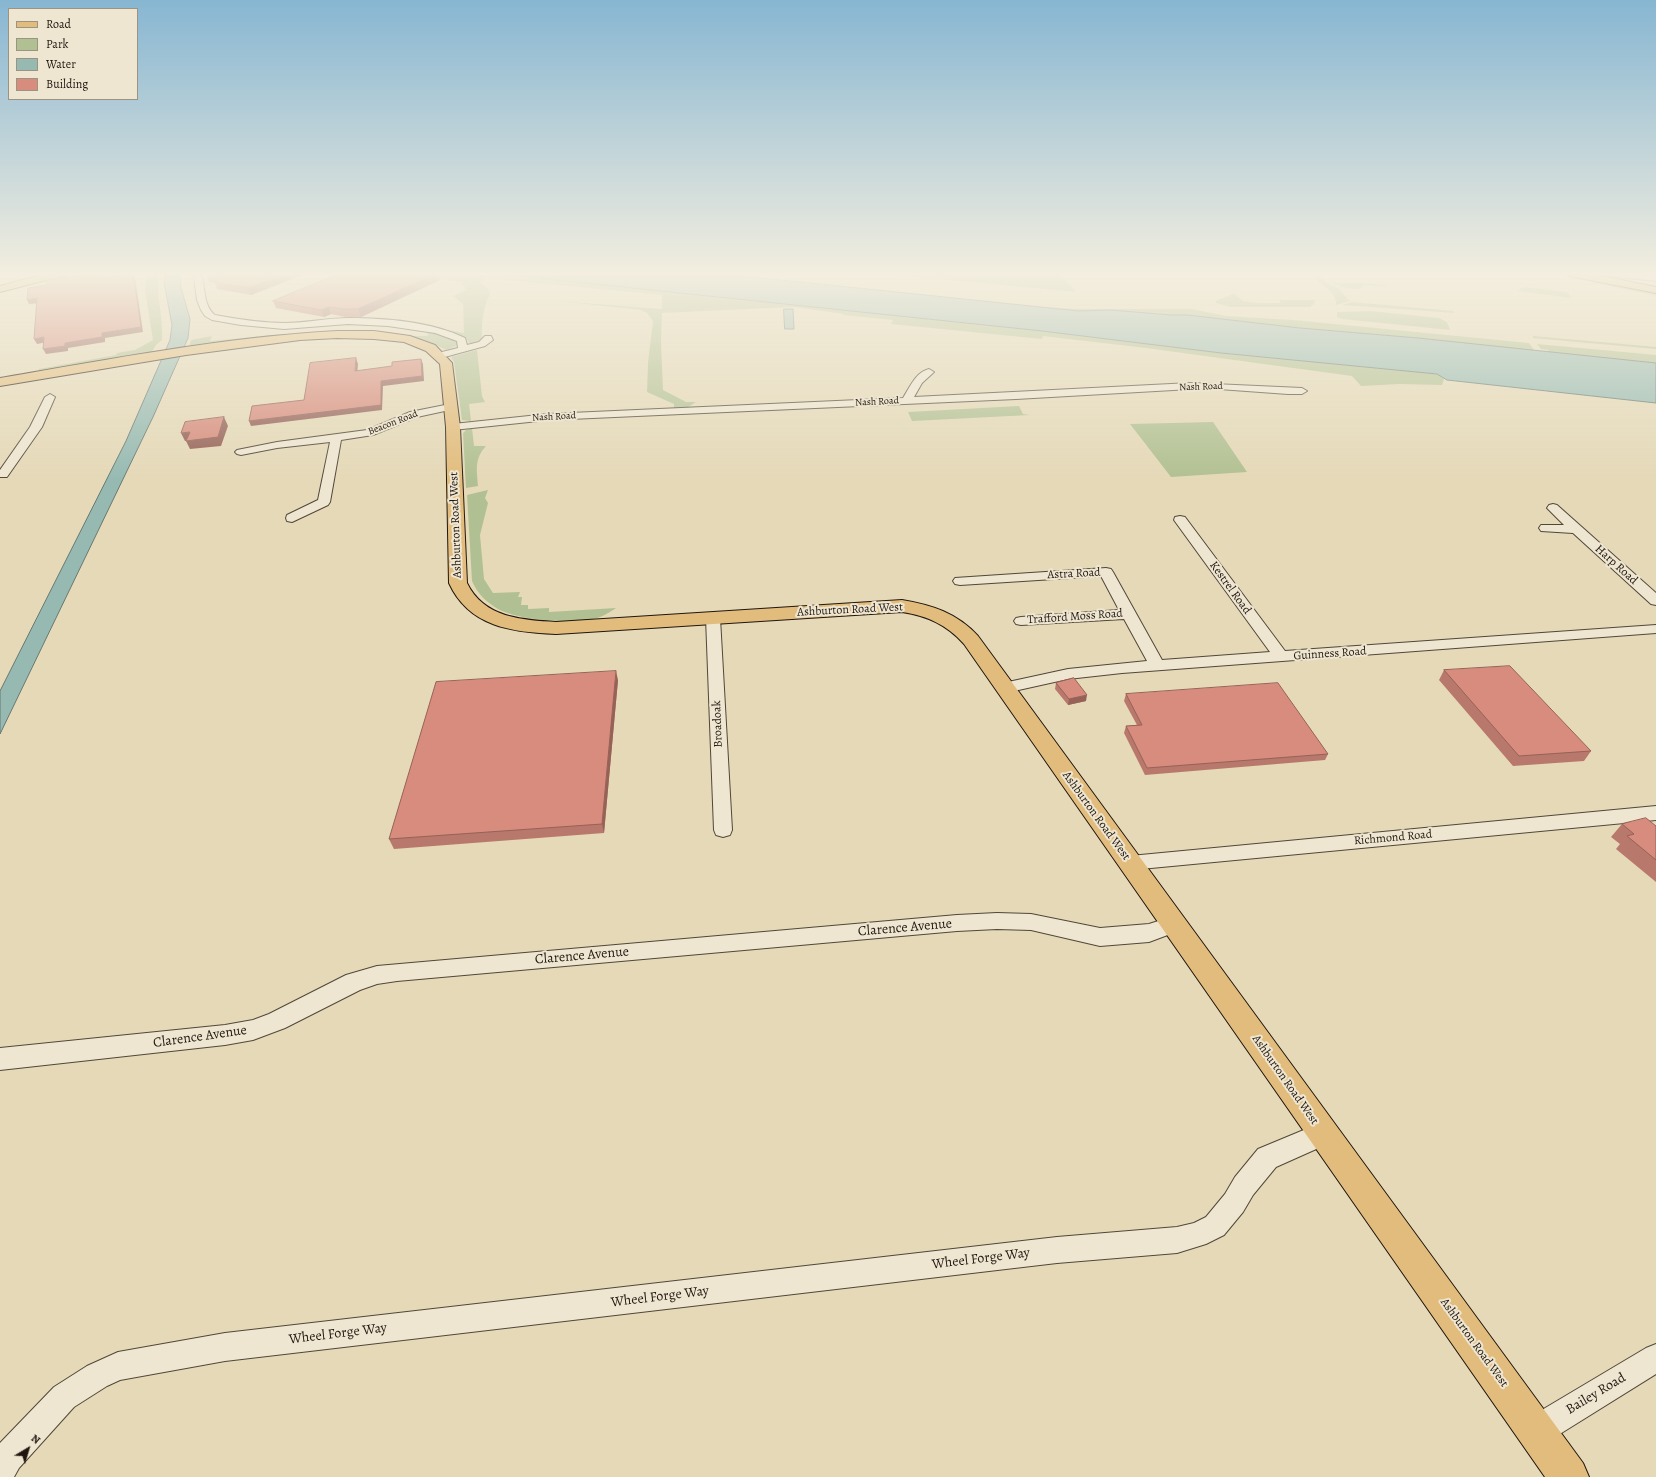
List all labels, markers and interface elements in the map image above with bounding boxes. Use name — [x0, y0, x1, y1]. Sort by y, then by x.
legend — [8, 8, 138, 100]
text: Road — [46, 16, 71, 32]
text: Park — [46, 36, 69, 52]
text: Water — [46, 56, 76, 72]
text: Building — [46, 76, 88, 92]
street label: Nash Road — [1179, 380, 1223, 394]
street label: Nash Road — [855, 395, 899, 409]
street label: Beacon Road — [366, 408, 420, 438]
street label: Nash Road — [532, 410, 576, 424]
street label: Ashburton Road West — [447, 472, 465, 578]
street label: Harp Road — [1592, 542, 1640, 588]
street label: Kestrel Road — [1206, 559, 1254, 617]
street label: Astra Road — [1047, 565, 1101, 583]
street label: Ashburton Road West — [797, 600, 903, 620]
street label: Trafford Moss Road — [1027, 606, 1123, 628]
street label: Guinness Road — [1293, 644, 1367, 664]
street label: Broadoak — [710, 700, 726, 748]
street label: Ashburton Road West — [1059, 769, 1133, 863]
street label: Richmond Road — [1353, 827, 1433, 849]
street label: Clarence Avenue — [857, 916, 953, 940]
street label: Clarence Avenue — [534, 944, 630, 968]
street label: Clarence Avenue — [152, 1022, 248, 1052]
street label: Ashburton Road West — [1249, 1032, 1321, 1128]
street label: Wheel Forge Way — [931, 1245, 1031, 1273]
street label: Wheel Forge Way — [610, 1283, 710, 1311]
street label: Ashburton Road West — [1437, 1296, 1511, 1390]
street label: Wheel Forge Way — [288, 1320, 388, 1348]
street label: Bailey Road — [1563, 1370, 1629, 1418]
north arrow — [8, 1429, 48, 1469]
text: N — [28, 1431, 43, 1448]

